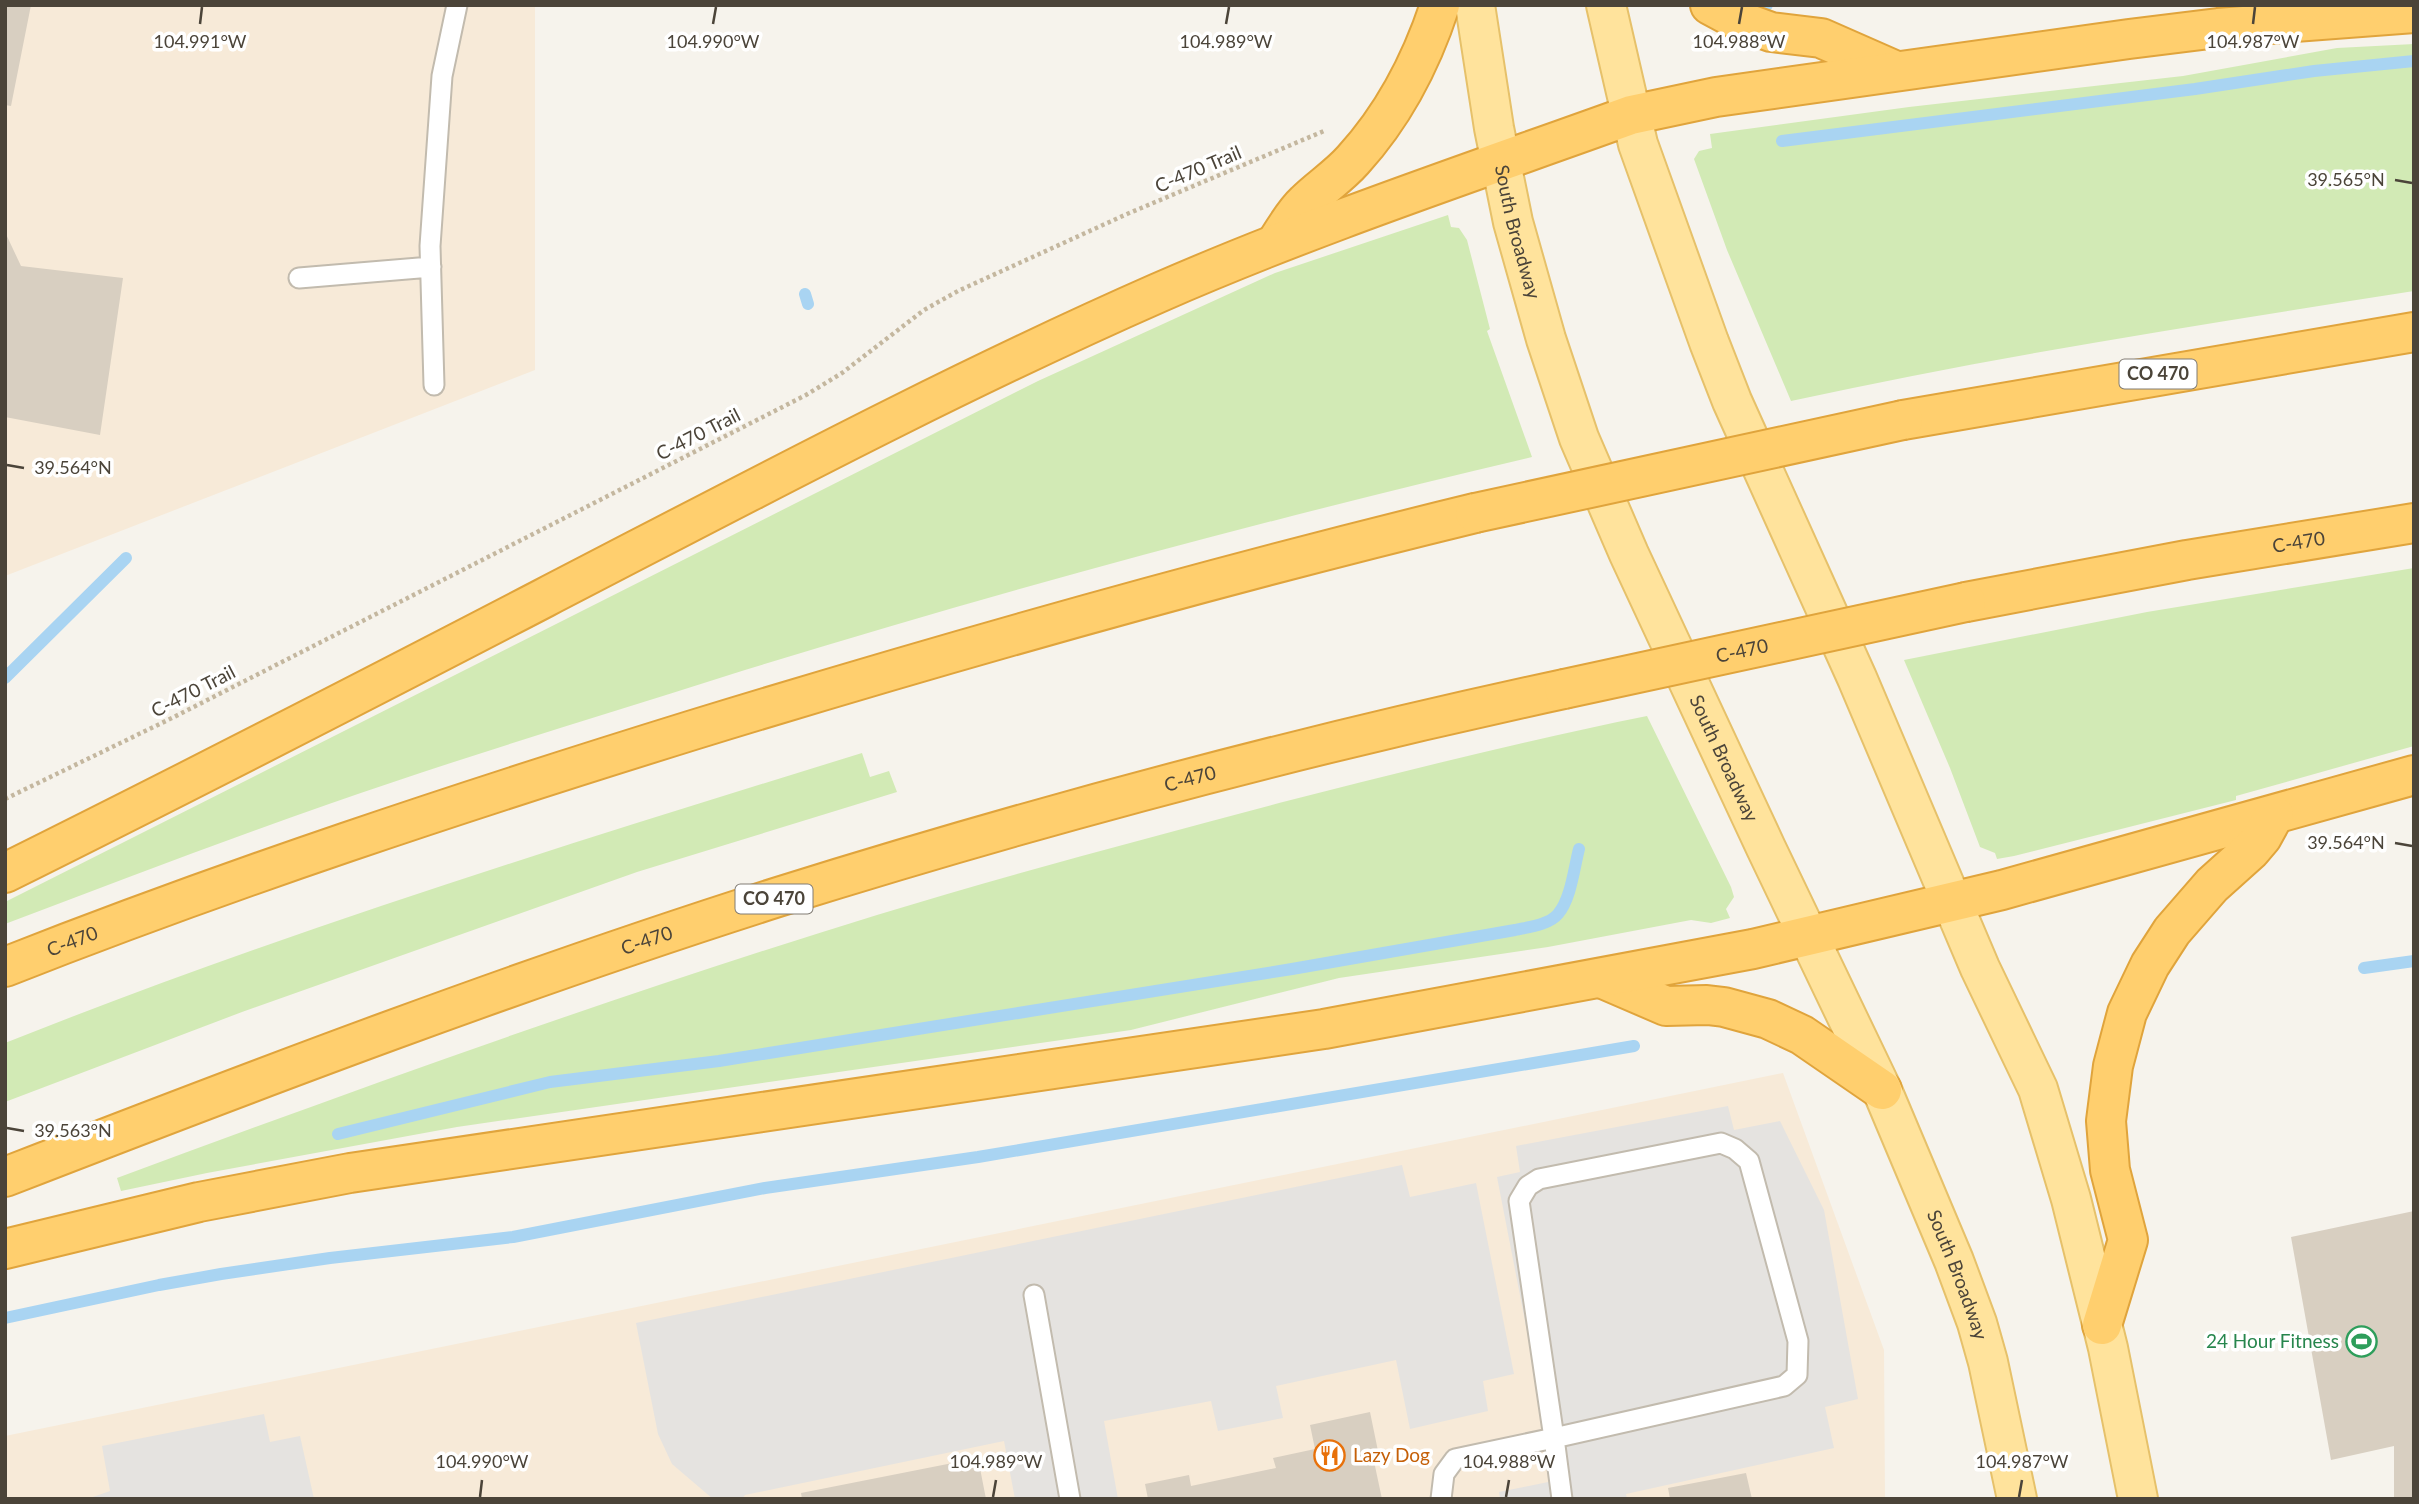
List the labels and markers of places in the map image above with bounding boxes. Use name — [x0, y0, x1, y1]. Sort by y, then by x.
sports icon: 24 Hour Fitness — [2345, 1324, 2379, 1358]
place label: 24 Hour Fitness — [2206, 1329, 2339, 1352]
restaurant icon: Lazy Dog — [1313, 1438, 1347, 1472]
place label: Lazy Dog — [1353, 1443, 1430, 1466]

